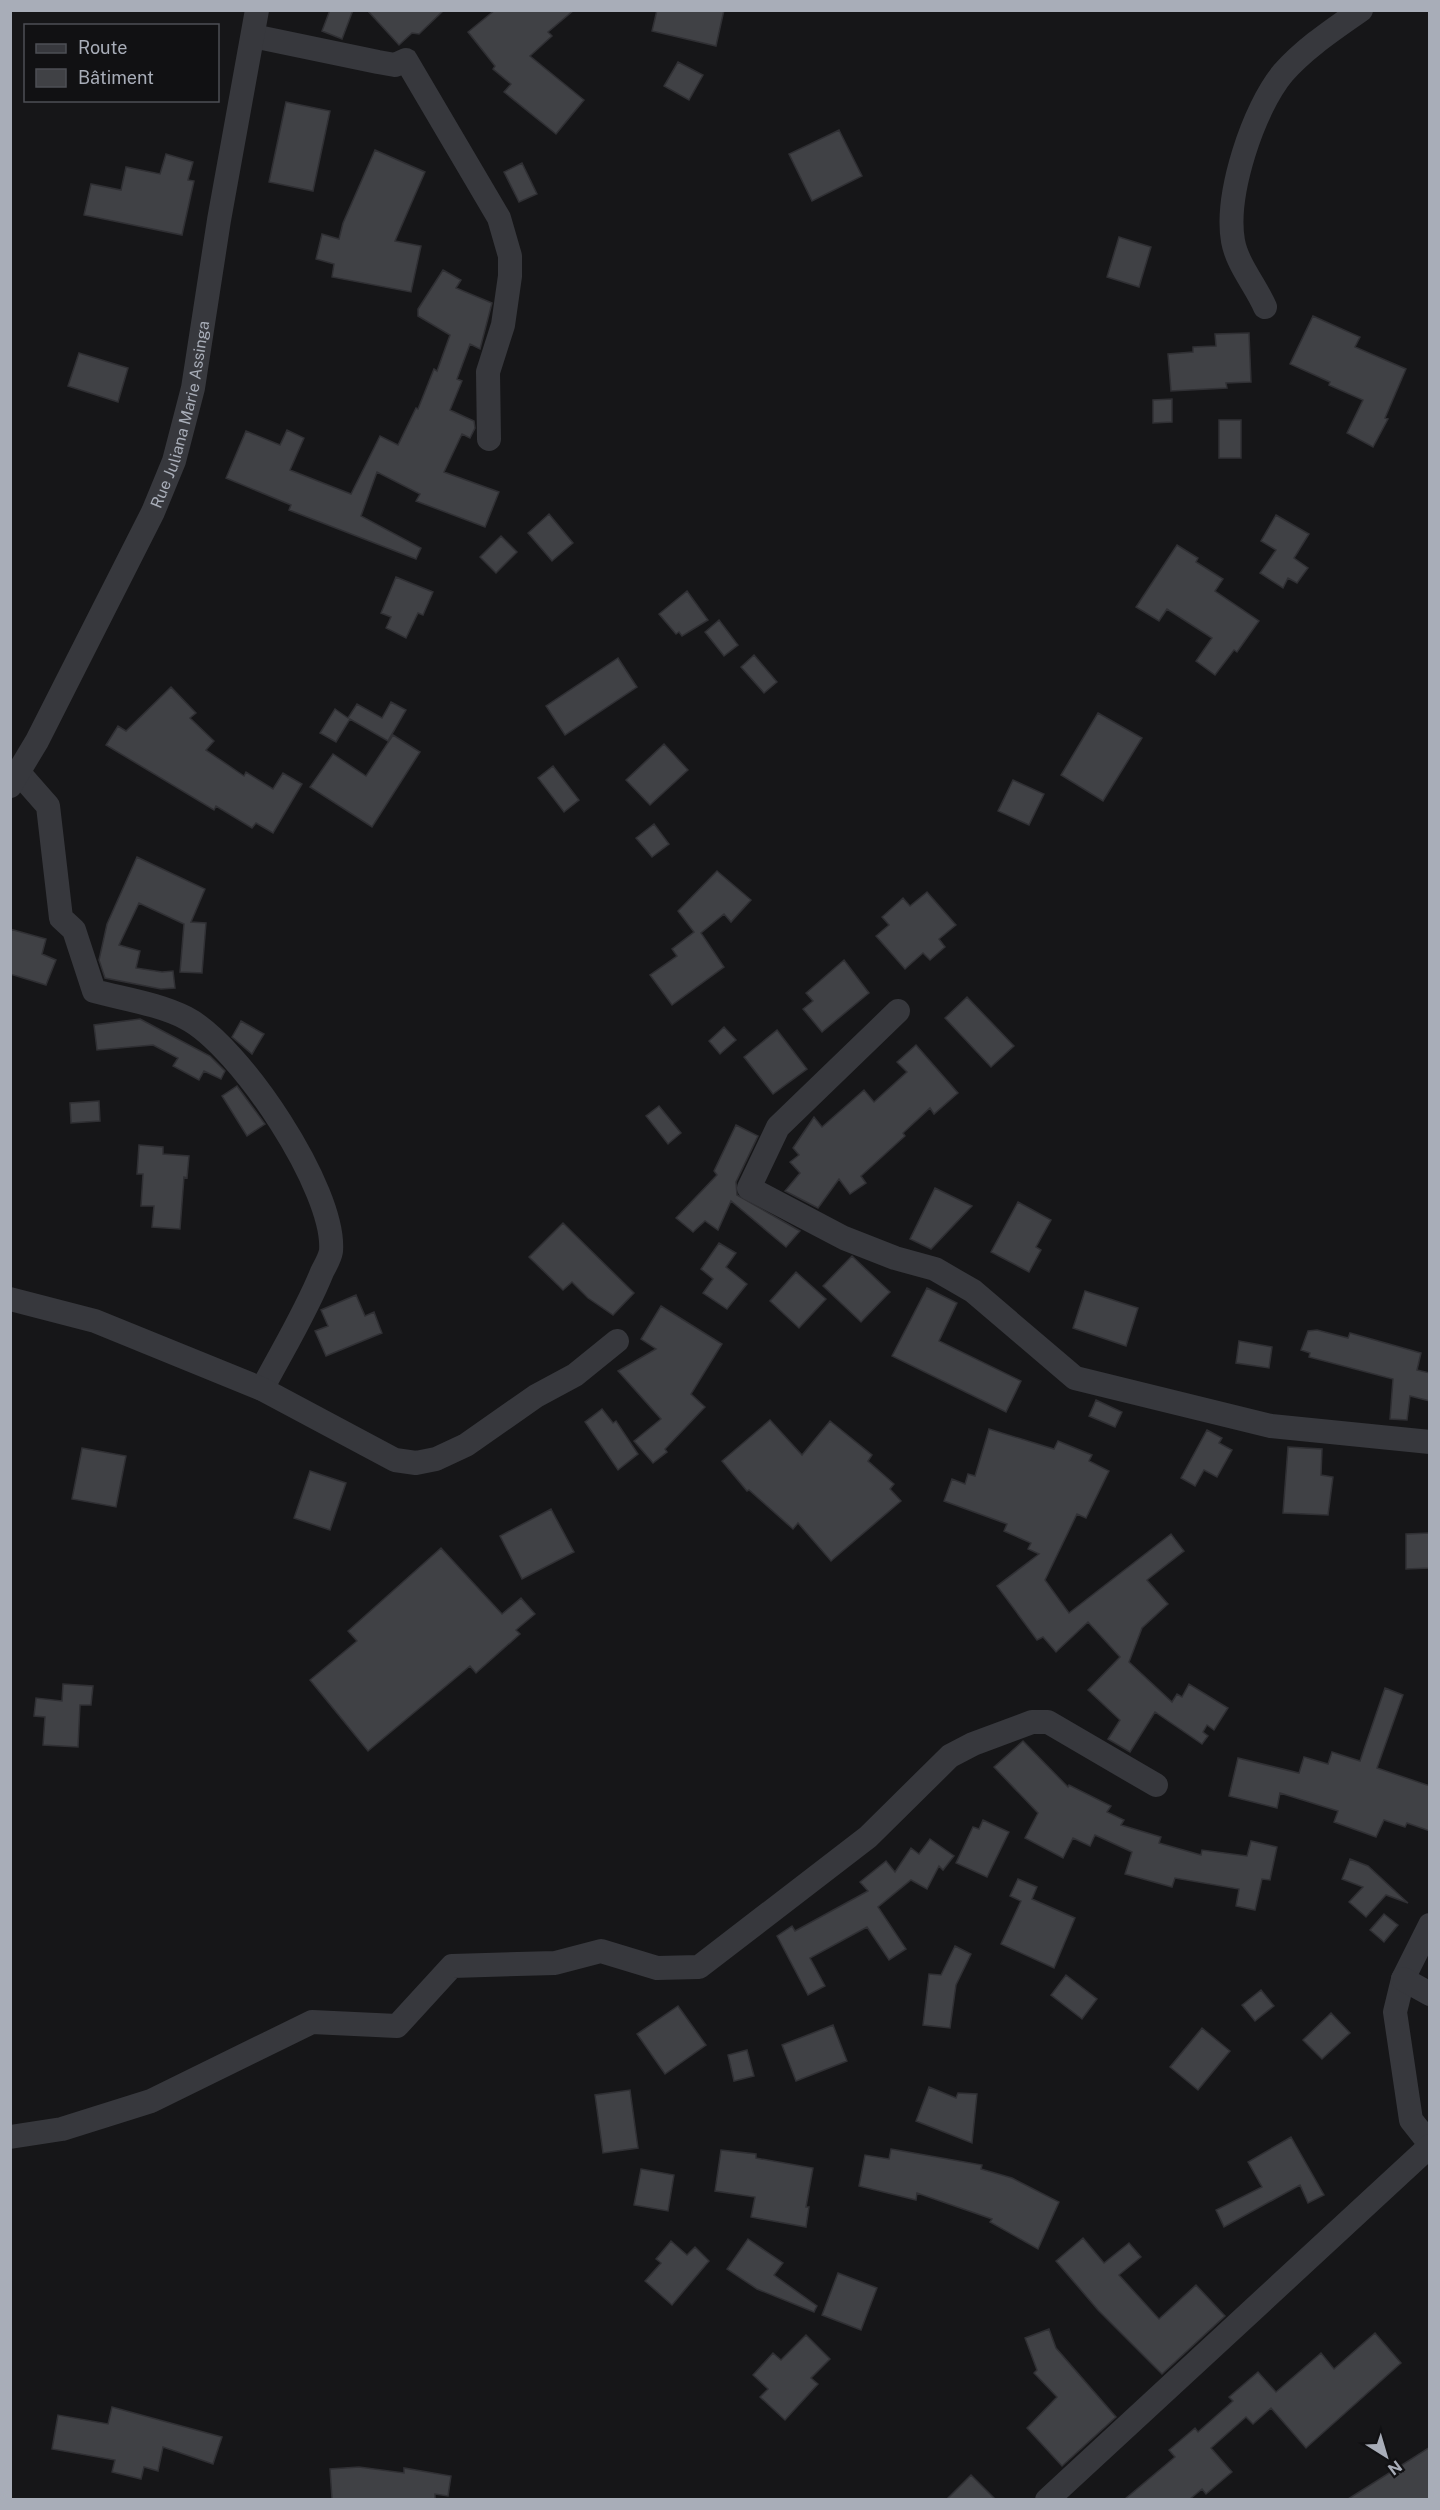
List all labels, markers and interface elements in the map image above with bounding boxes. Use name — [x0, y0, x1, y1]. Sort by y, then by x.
legend — [24, 24, 219, 102]
text: Route — [78, 37, 127, 58]
text: Bâtiment — [78, 67, 154, 88]
street label: Rue Juliana Marie Assinga — [146, 319, 213, 511]
north arrow — [1356, 2426, 1416, 2486]
text: N — [1384, 2456, 1405, 2479]

